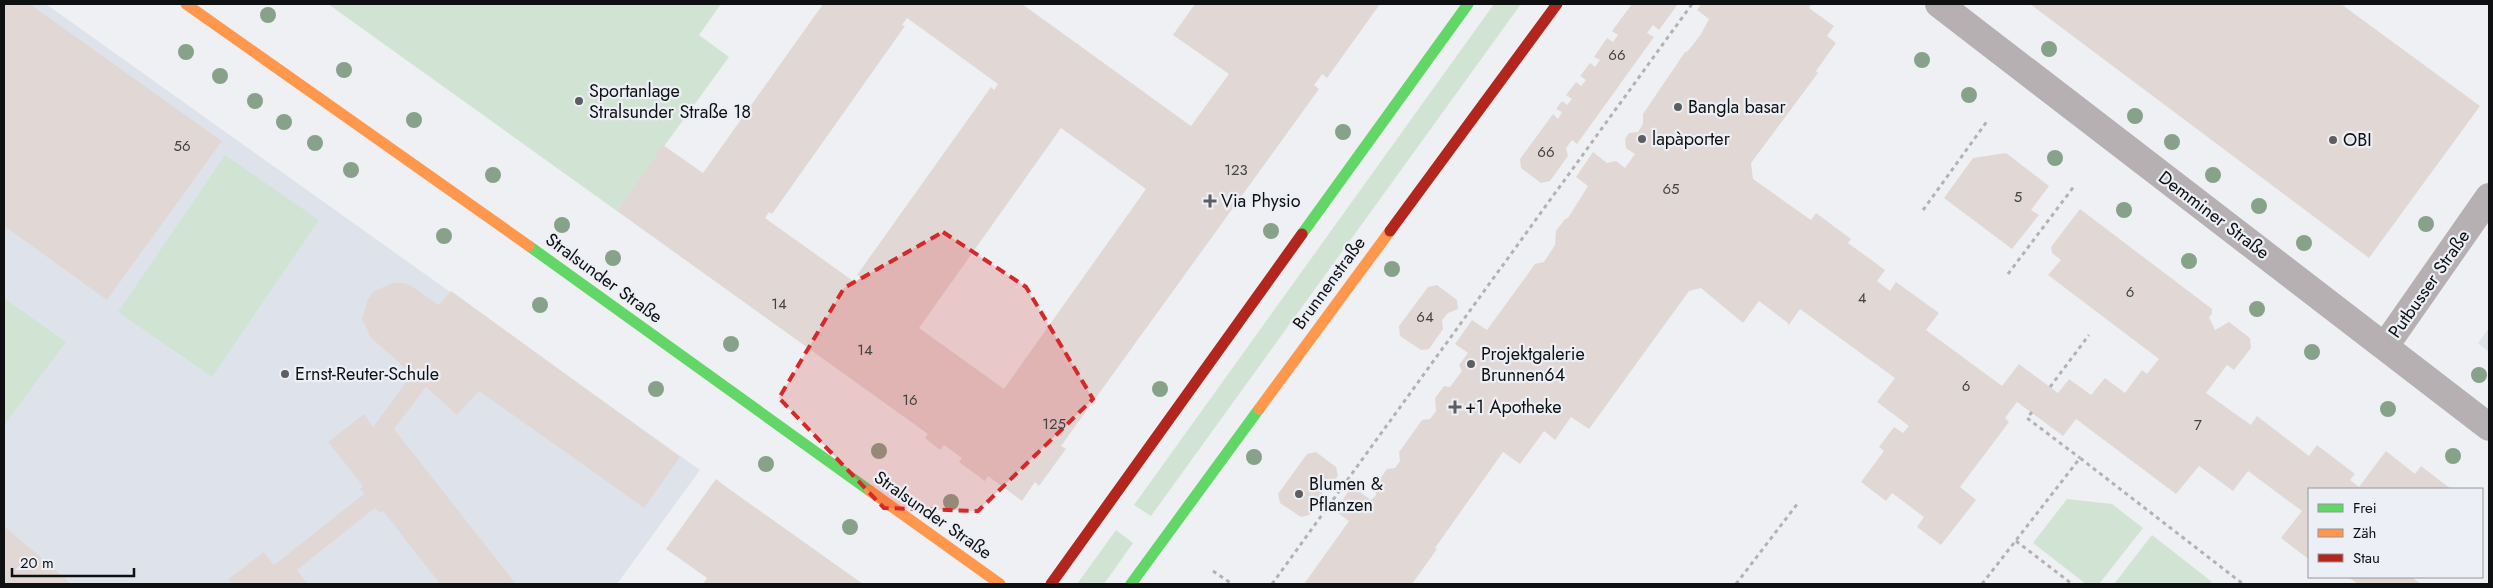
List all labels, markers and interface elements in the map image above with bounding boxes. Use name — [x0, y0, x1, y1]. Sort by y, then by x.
house number: 66 — [1608, 44, 1626, 66]
place label: Sportanlage Stralsunder Straße 18 — [589, 78, 751, 125]
place label: Bangla basar — [1688, 94, 1786, 120]
marker: Sportanlage Stralsunder Straße 18 — [573, 95, 585, 107]
marker: Bangla basar — [1672, 101, 1684, 113]
place label: lapàporter — [1652, 126, 1731, 152]
place label: OBI — [2343, 127, 2372, 153]
marker: lapàporter — [1636, 133, 1648, 145]
marker: OBI — [2327, 134, 2339, 146]
house number: 56 — [173, 135, 191, 157]
house number: 66 — [1537, 141, 1555, 163]
house number: 123 — [1224, 159, 1248, 181]
street label: Demminer Straße — [2153, 165, 2275, 265]
house number: 65 — [1662, 178, 1680, 200]
house number: 5 — [2014, 186, 2022, 208]
place label: Via Physio — [1221, 188, 1301, 214]
marker: Via Physio — [1203, 194, 1217, 208]
street label: Putbusser Straße — [2382, 225, 2476, 343]
street label: Stralsunder Straße — [540, 227, 668, 329]
street label: Brunnenstraße — [1286, 231, 1372, 335]
house number: 6 — [2126, 281, 2134, 303]
house number: 4 — [1858, 287, 1867, 309]
house number: 14 — [771, 293, 787, 315]
house number: 64 — [1416, 306, 1434, 328]
house number: 14 — [857, 339, 873, 361]
place label: Projektgalerie Brunnen64 — [1481, 341, 1585, 388]
marker: Projektgalerie Brunnen64 — [1465, 358, 1477, 370]
place label: Ernst-Reuter-Schule — [295, 361, 439, 387]
marker: Ernst-Reuter-Schule — [279, 368, 291, 380]
house number: 6 — [1962, 375, 1970, 397]
house number: 16 — [902, 389, 918, 411]
place label: +1 Apotheke — [1465, 394, 1562, 420]
marker: +1 Apotheke — [1449, 401, 1461, 413]
house number: 125 — [1042, 413, 1066, 435]
house number: 7 — [2194, 414, 2202, 436]
street label: Stralsunder Straße — [869, 465, 997, 565]
place label: Blumen & Pflanzen — [1309, 471, 1383, 518]
marker: Blumen & Pflanzen — [1293, 488, 1305, 500]
legend — [2308, 488, 2483, 578]
text: Frei — [2353, 497, 2377, 519]
text: Zäh — [2353, 522, 2376, 544]
scale bar — [12, 546, 135, 578]
text: Stau — [2353, 547, 2380, 569]
text: 20 m — [20, 552, 54, 574]

